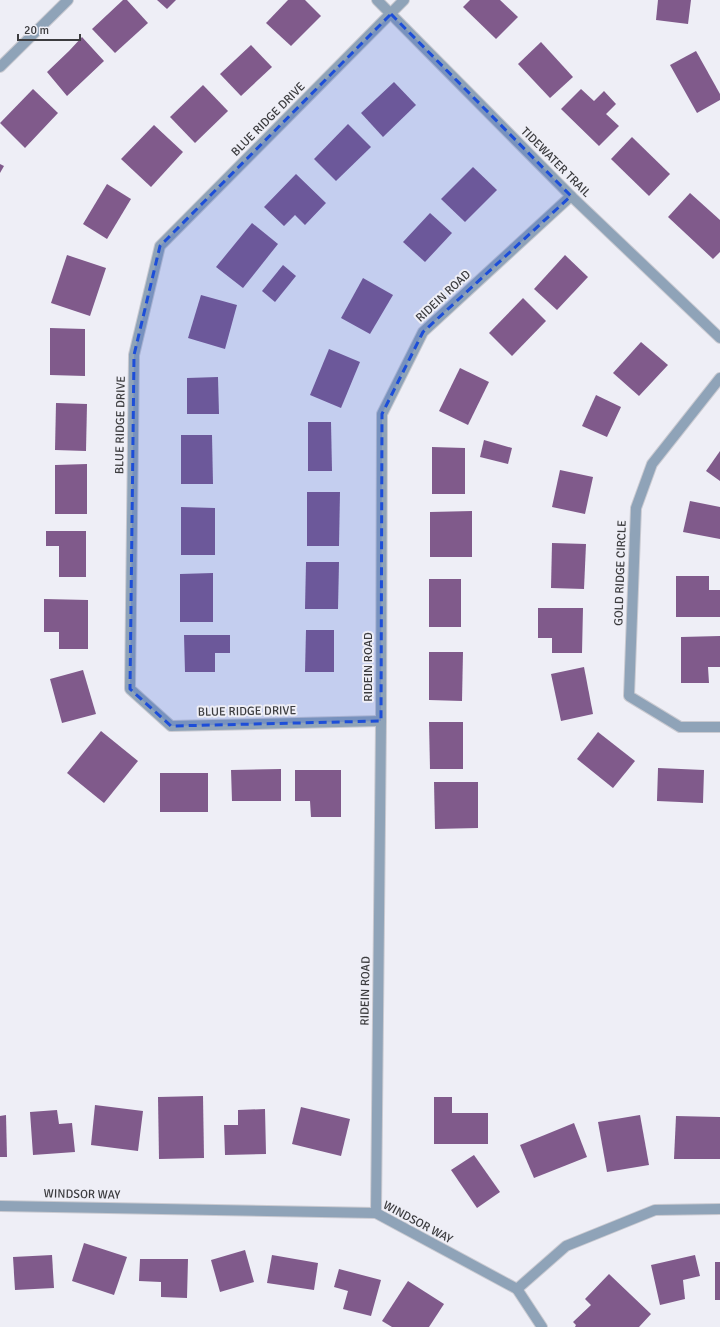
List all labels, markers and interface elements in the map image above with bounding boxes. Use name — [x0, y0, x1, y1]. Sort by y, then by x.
scale bar — [18, 16, 80, 42]
text: 20 m — [24, 23, 49, 38]
street label: BLUE RIDGE DRIVE — [228, 79, 309, 159]
street label: TIDEWATER TRAIL — [517, 124, 594, 201]
street label: RIDEIN ROAD — [413, 267, 474, 326]
street label: BLUE RIDGE DRIVE — [112, 375, 129, 474]
street label: GOLD RIDGE CIRCLE — [611, 520, 630, 626]
street label: RIDEIN ROAD — [361, 632, 376, 702]
street label: BLUE RIDGE DRIVE — [198, 703, 297, 720]
street label: RIDEIN ROAD — [357, 956, 374, 1026]
street label: WINDSOR WAY — [44, 1186, 120, 1203]
street label: WINDSOR WAY — [380, 1198, 455, 1247]

